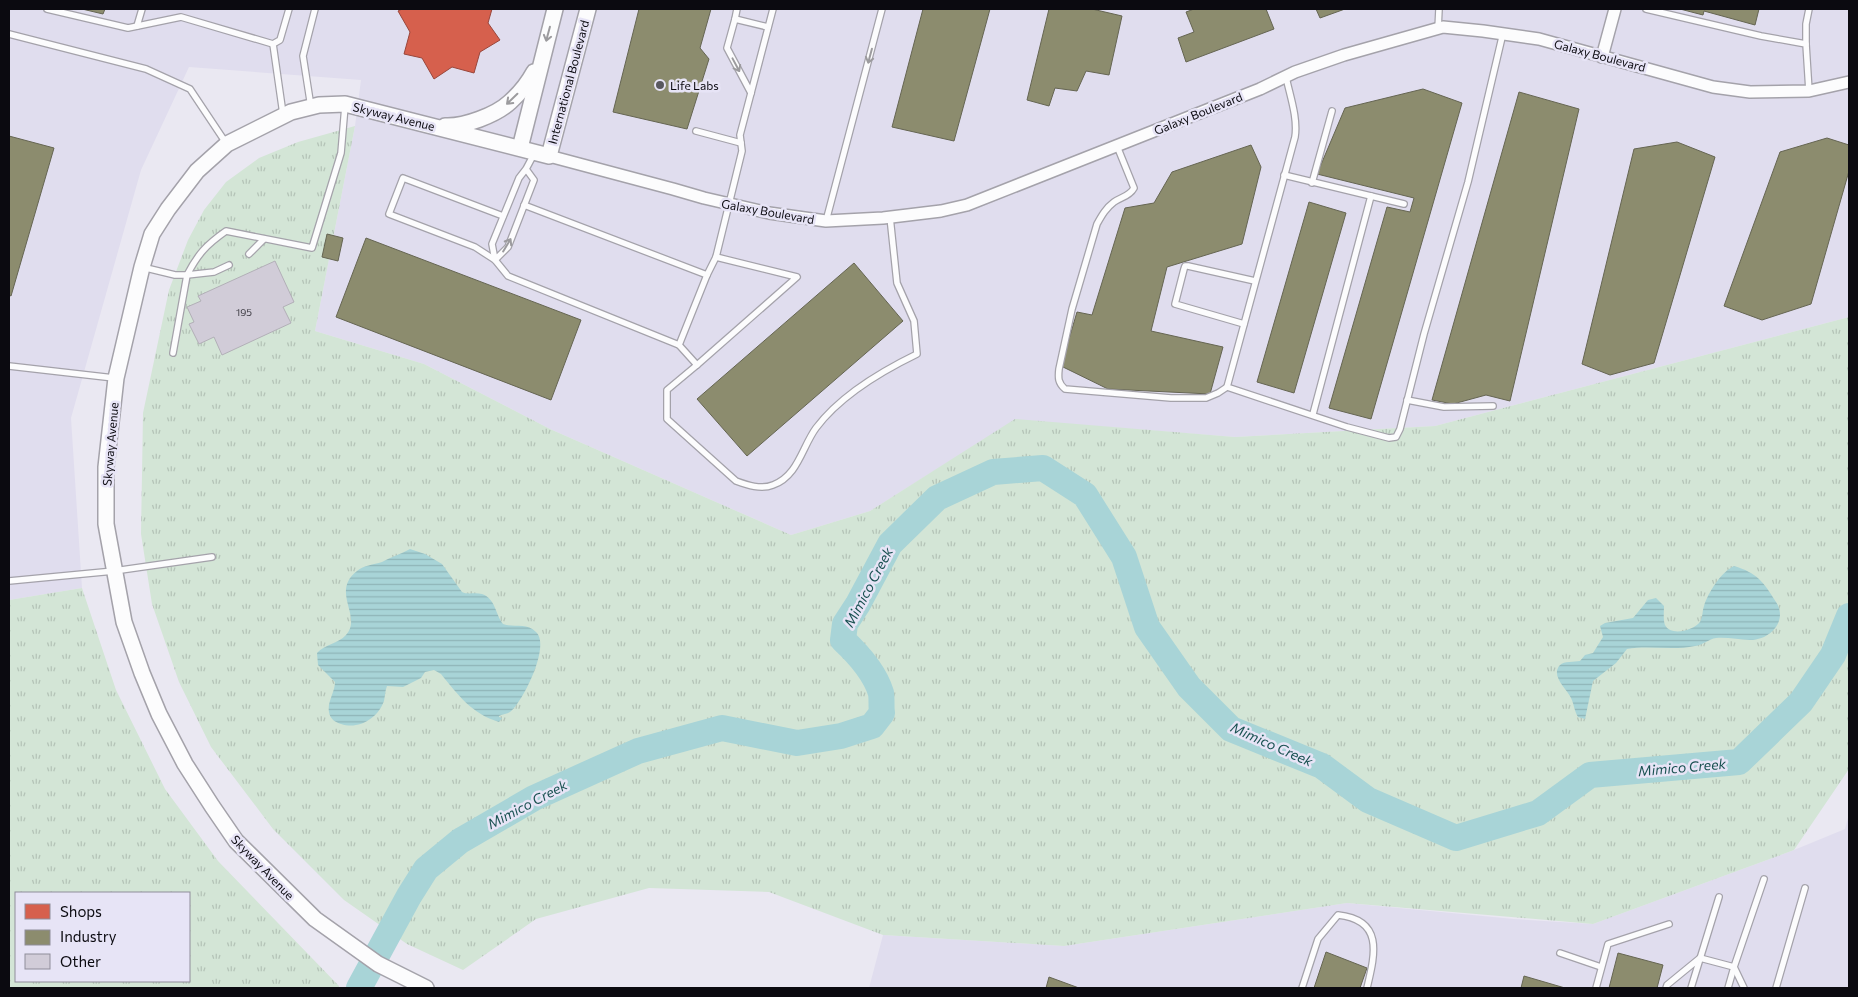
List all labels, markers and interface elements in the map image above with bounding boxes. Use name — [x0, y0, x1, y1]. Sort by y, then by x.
street label: International Boulevard — [545, 18, 591, 145]
one-way arrow — [543, 26, 552, 42]
street label: Galaxy Boulevard — [1553, 36, 1647, 74]
one-way arrow — [865, 47, 874, 63]
one-way arrow — [732, 57, 741, 72]
place label: Life Labs — [670, 78, 719, 92]
marker: Life Labs — [654, 79, 666, 91]
street label: Galaxy Boulevard — [1152, 89, 1244, 137]
one-way arrow — [506, 93, 519, 105]
street label: Skyway Avenue — [352, 99, 436, 133]
street label: Galaxy Boulevard — [721, 196, 816, 226]
one-way arrow — [501, 238, 512, 252]
house number: 195 — [236, 306, 252, 318]
street label: Skyway Avenue — [99, 402, 121, 486]
water label: Mimico Creek — [840, 544, 896, 630]
water label: Mimico Creek — [1228, 718, 1316, 770]
water label: Mimico Creek — [1637, 755, 1727, 779]
water label: Mimico Creek — [484, 776, 570, 832]
street label: Skyway Avenue — [229, 832, 297, 902]
legend — [15, 892, 190, 982]
text: Shops — [60, 902, 102, 920]
text: Industry — [60, 927, 117, 945]
text: Other — [60, 952, 101, 970]

